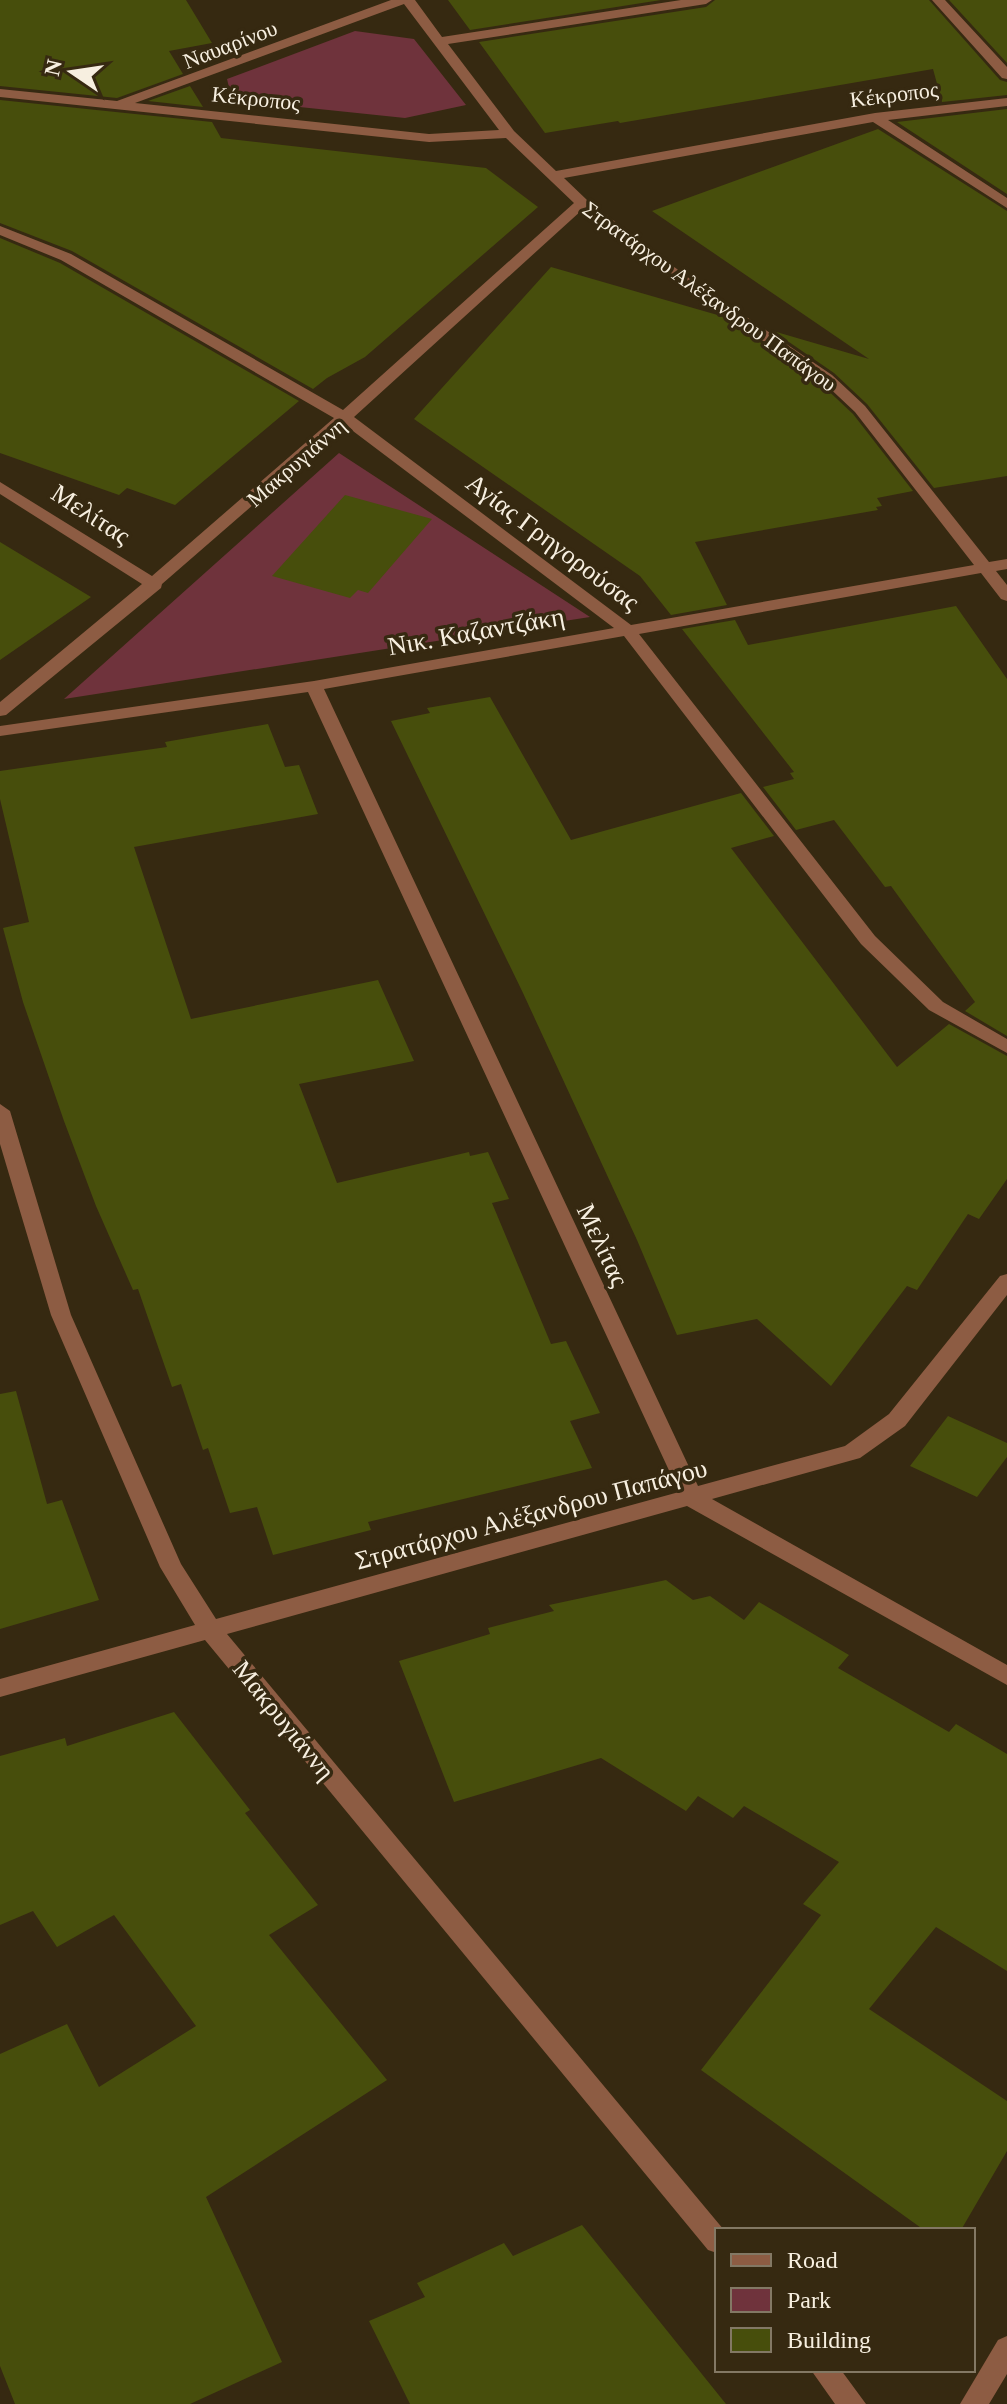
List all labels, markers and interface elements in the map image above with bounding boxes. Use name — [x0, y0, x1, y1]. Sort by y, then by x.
street label: Ναυαρίνου — [180, 15, 281, 74]
north arrow — [32, 32, 112, 112]
text: N — [39, 57, 67, 78]
street label: Κέκροπος — [848, 77, 940, 112]
street label: Κέκροπος — [210, 81, 302, 116]
street label: Στρατάρχου Αλέξανδρου Παπάγου — [578, 196, 841, 397]
street label: Μακρυγιάννη — [242, 413, 351, 512]
street label: Αγίας Γρηγορούσας — [461, 468, 645, 617]
street label: Μελίτας — [46, 478, 136, 551]
street label: Νικ. Καζαντζάκη — [385, 602, 567, 661]
street label: Μελίτας — [571, 1199, 635, 1292]
street label: Στρατάρχου Αλέξανδρου Παπάγου — [352, 1453, 710, 1575]
street label: Μακρυγιάννη — [227, 1655, 340, 1786]
legend — [715, 2228, 975, 2372]
text: Road — [787, 2247, 838, 2273]
text: Park — [787, 2287, 831, 2313]
text: Building — [787, 2327, 871, 2353]

